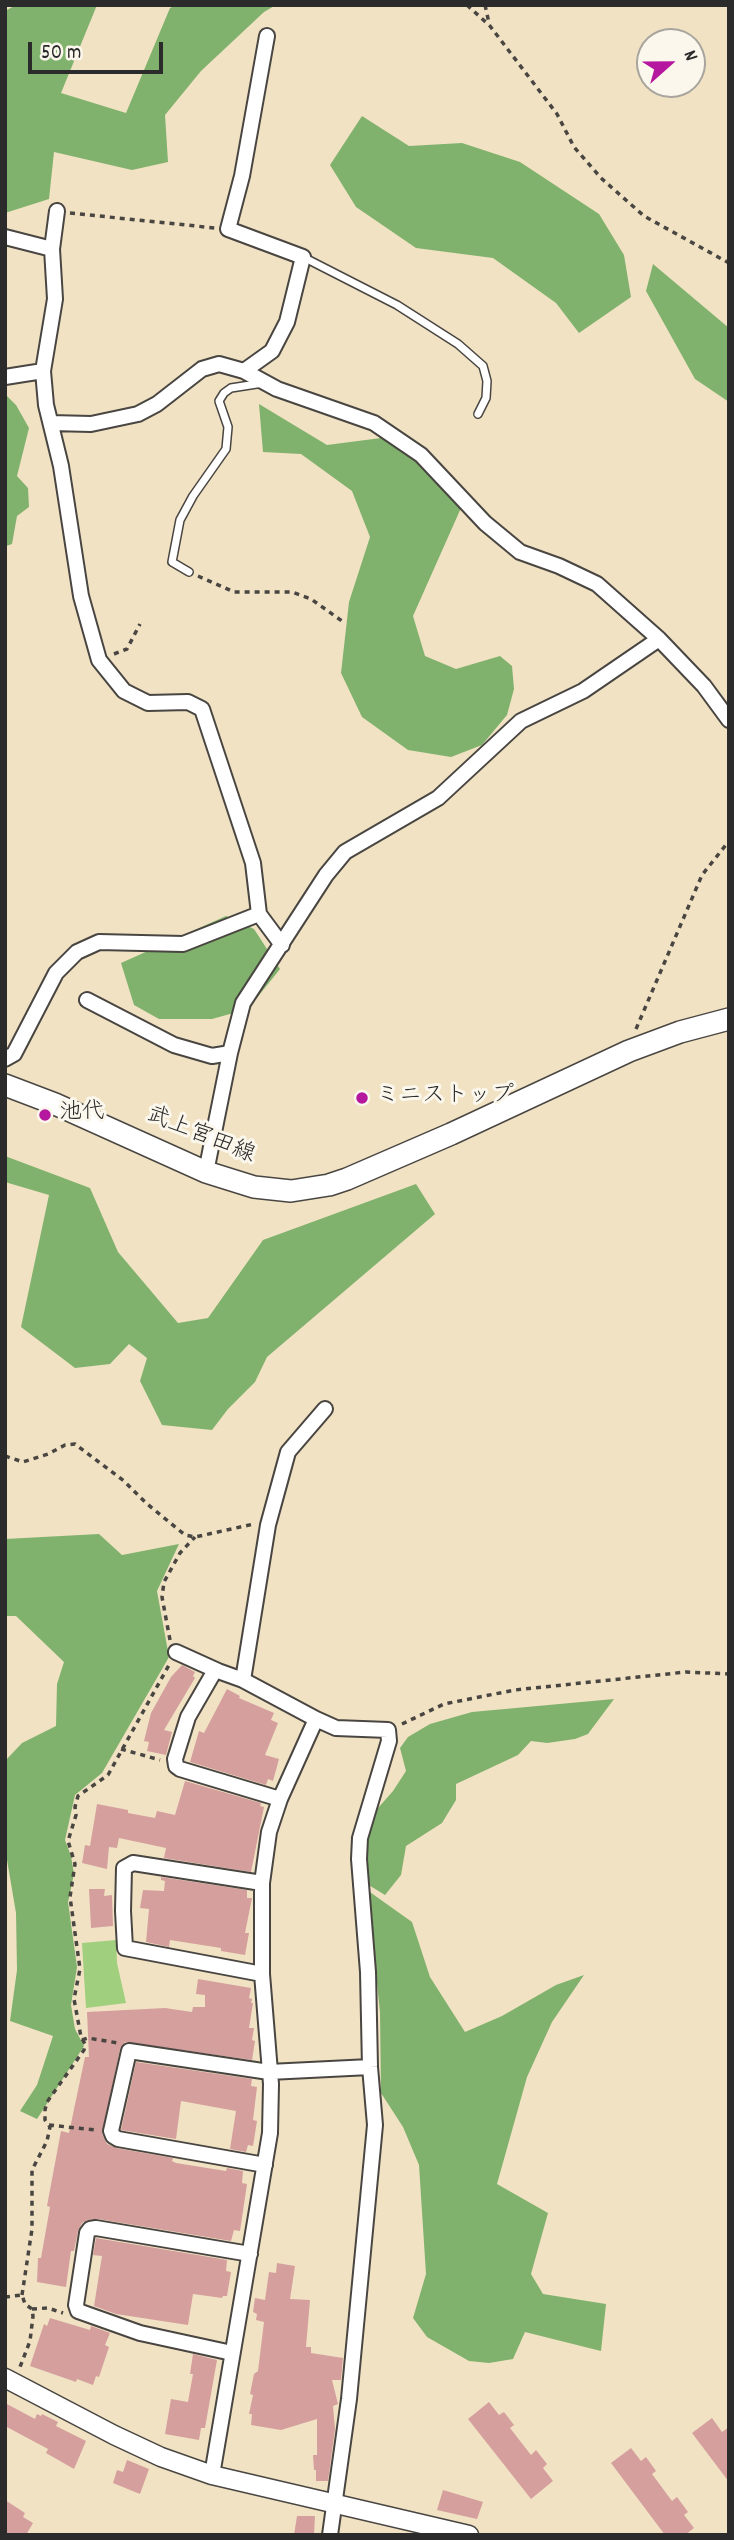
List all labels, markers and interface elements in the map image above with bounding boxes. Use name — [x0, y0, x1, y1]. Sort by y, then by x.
scale bar — [32, 28, 166, 72]
north arrow — [636, 28, 706, 98]
text: 50 m — [41, 39, 81, 69]
text: N — [675, 47, 703, 65]
place label: ミニストップ — [376, 1084, 514, 1112]
marker: ミニストップ — [354, 1090, 370, 1106]
place label: 池代 — [59, 1101, 105, 1129]
street label: 武上宮田線 — [142, 1103, 258, 1171]
marker: 池代 — [37, 1107, 53, 1123]

